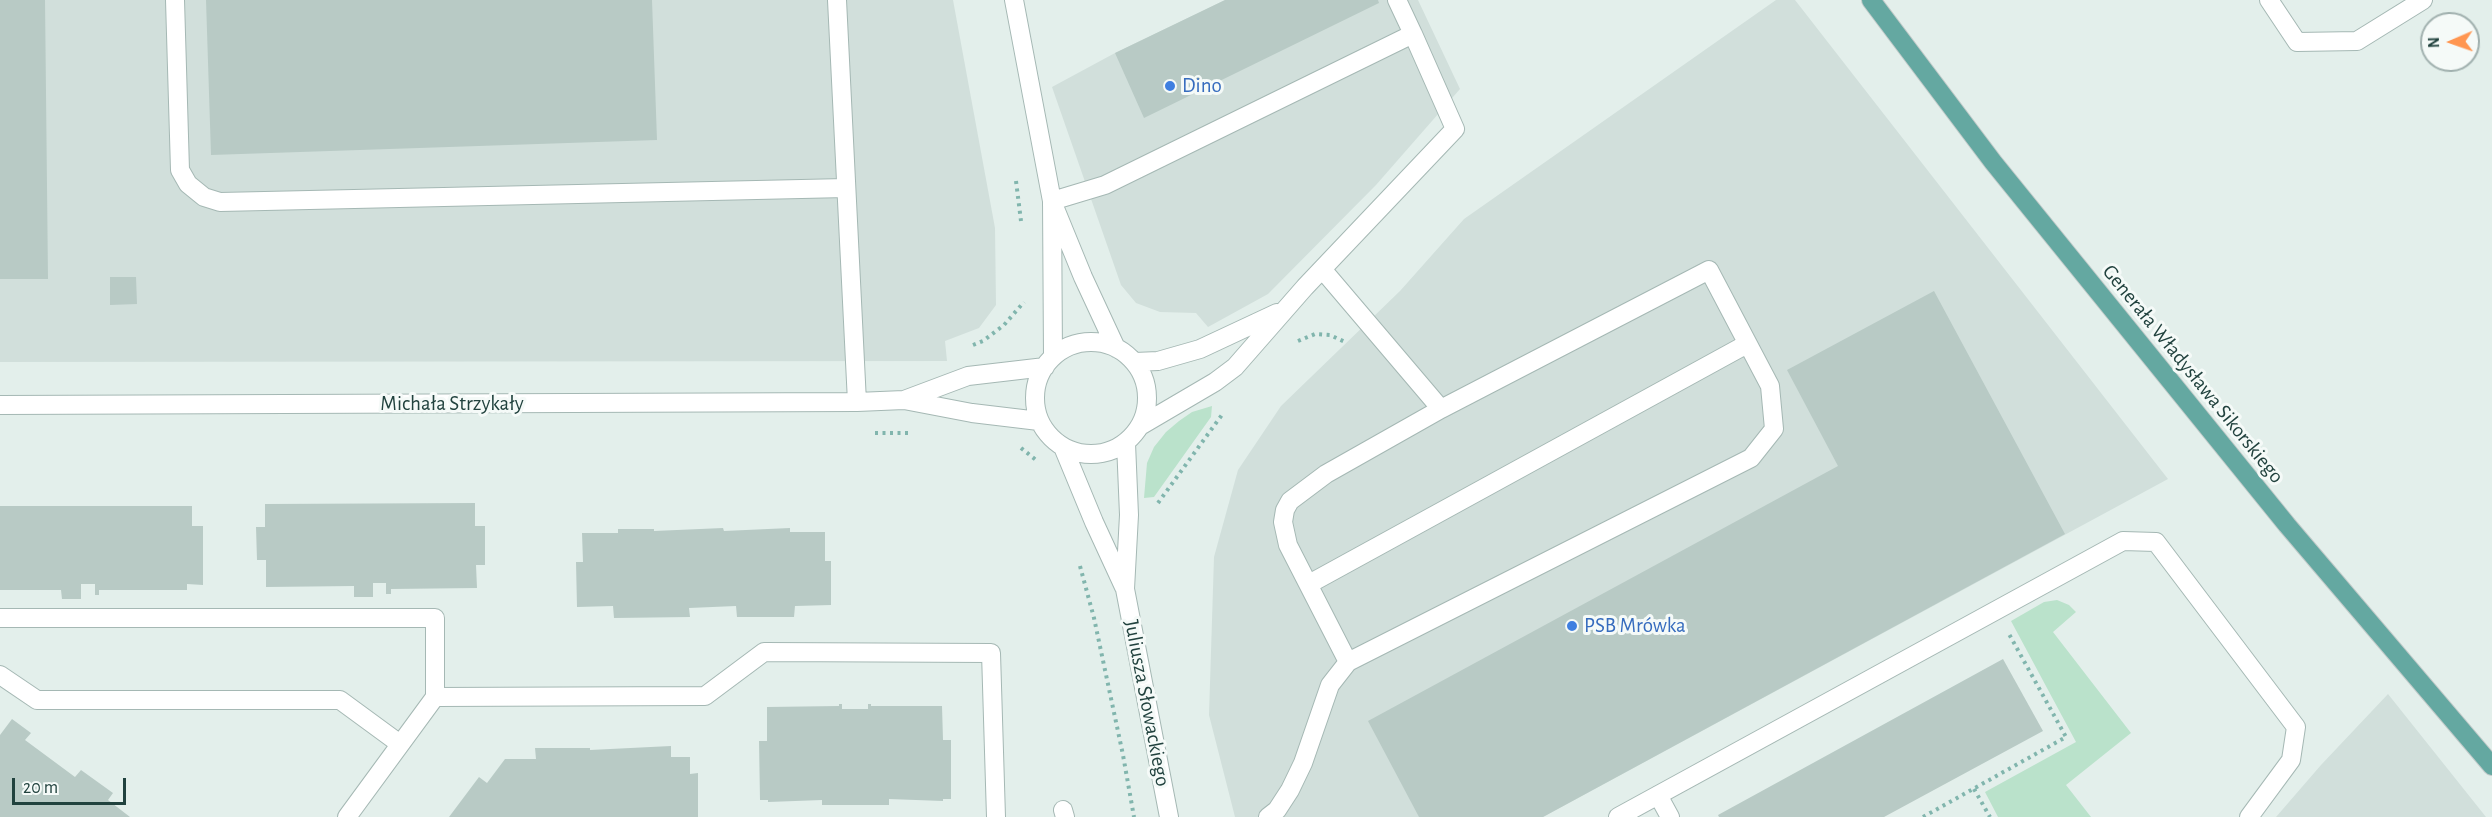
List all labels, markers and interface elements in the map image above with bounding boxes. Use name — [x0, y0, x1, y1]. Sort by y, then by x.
north arrow — [2420, 12, 2480, 72]
text: N — [2426, 37, 2442, 48]
place label: Dino — [1182, 73, 1222, 99]
marker: Dino — [1163, 79, 1177, 93]
street label: Generała Władysława Sikorskiego — [2097, 260, 2289, 488]
street label: Michała Strzykały — [380, 391, 524, 417]
place label: PSB Mrówka — [1584, 613, 1686, 639]
street label: Juliusza Słowackiego — [1118, 618, 1176, 788]
marker: PSB Mrówka — [1565, 619, 1579, 633]
scale bar — [15, 766, 129, 804]
text: 20 m — [23, 779, 58, 797]

